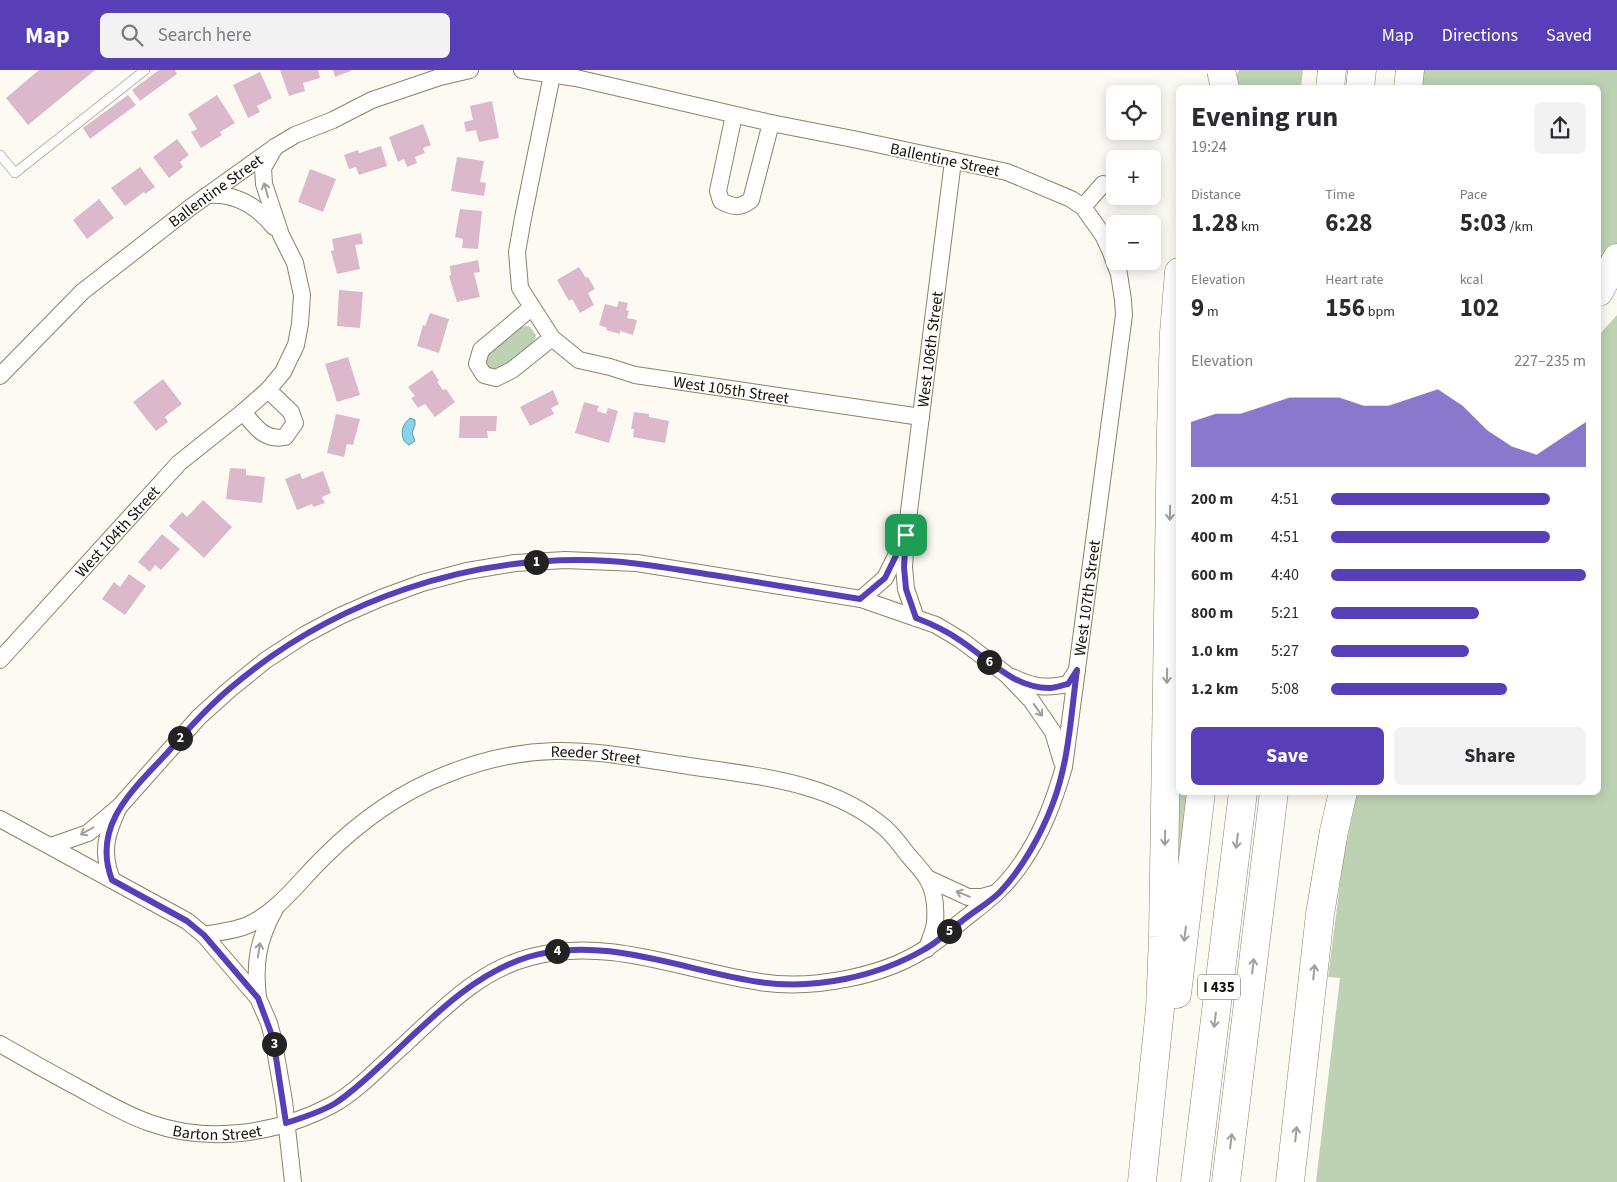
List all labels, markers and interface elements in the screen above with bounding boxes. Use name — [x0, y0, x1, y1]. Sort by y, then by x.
search box — [100, 13, 450, 58]
text: Map — [25, 18, 70, 53]
icon: search — [118, 21, 146, 49]
text: Search here — [158, 22, 251, 49]
text: Map — [1382, 23, 1414, 48]
text: Directions — [1442, 23, 1518, 48]
text: Saved — [1546, 23, 1592, 48]
map controls — [1106, 85, 1161, 270]
button: locate — [1106, 85, 1161, 140]
text: Evening run — [1191, 97, 1338, 137]
button: share — [1534, 102, 1586, 154]
text: 19:24 — [1191, 136, 1227, 158]
street label: Ballentine Street — [888, 138, 1002, 182]
street label: Ballentine Street — [164, 149, 268, 233]
button: + — [1106, 150, 1161, 205]
one-way arrow — [261, 183, 270, 199]
text: Distance — [1191, 185, 1241, 205]
text: Time — [1325, 185, 1355, 205]
text: Pace — [1460, 185, 1487, 205]
text: 1.28 — [1191, 205, 1238, 241]
text: 6:28 — [1325, 205, 1372, 241]
text: 5:03 — [1460, 205, 1507, 241]
button: − — [1106, 215, 1161, 270]
text: km — [1238, 217, 1259, 237]
text: /km — [1507, 217, 1533, 237]
text: Elevation — [1191, 270, 1246, 290]
text: Heart rate — [1325, 270, 1384, 290]
text: kcal — [1460, 270, 1483, 290]
street label: West 106th Street — [912, 289, 949, 409]
text: 9 — [1191, 290, 1204, 326]
text: 156 — [1325, 290, 1365, 326]
text: 102 — [1460, 290, 1499, 326]
text: m — [1204, 302, 1219, 322]
text: bpm — [1365, 302, 1395, 322]
text: Elevation — [1191, 350, 1253, 372]
text: 227–235 m — [1514, 350, 1586, 372]
street label: West 105th Street — [672, 371, 791, 410]
street label: West 104th Street — [70, 481, 166, 583]
text: 200 m — [1191, 488, 1233, 510]
text: 4:51 — [1271, 488, 1299, 510]
one-way arrow — [1165, 505, 1175, 521]
pin — [885, 514, 927, 556]
icon: arrive — [892, 521, 920, 549]
text: 400 m — [1191, 526, 1233, 548]
text: 4:51 — [1271, 526, 1299, 548]
street label: West 107th Street — [1069, 538, 1106, 657]
pin: 1 — [524, 550, 548, 574]
text: 1 — [533, 552, 540, 572]
text: 600 m — [1191, 564, 1233, 586]
text: 4:40 — [1271, 564, 1299, 586]
text: 800 m — [1191, 602, 1233, 624]
text: 5:21 — [1271, 602, 1299, 624]
text: 1.0 km — [1191, 640, 1238, 662]
text: 5:27 — [1271, 640, 1299, 662]
pin: 6 — [976, 650, 1002, 674]
text: 6 — [986, 652, 993, 672]
one-way arrow — [1163, 668, 1172, 684]
text: 1.2 km — [1191, 678, 1238, 700]
text: 5:08 — [1271, 678, 1299, 700]
one-way arrow — [1033, 703, 1043, 717]
pin: 2 — [168, 726, 192, 750]
button: Save — [1191, 727, 1384, 785]
button: Share — [1394, 727, 1586, 785]
text: 2 — [177, 728, 184, 748]
street label: Reeder Street — [550, 741, 643, 770]
one-way arrow — [80, 826, 95, 836]
one-way arrow — [1160, 830, 1170, 846]
one-way arrow — [1232, 833, 1242, 849]
one-way arrow — [956, 888, 971, 898]
pin: 5 — [936, 918, 962, 944]
text: 5 — [946, 921, 953, 941]
one-way arrow — [1180, 926, 1190, 942]
pin: 4 — [544, 938, 570, 964]
text: 4 — [554, 941, 561, 961]
one-way arrow — [254, 943, 264, 959]
one-way arrow — [1248, 958, 1258, 974]
one-way arrow — [1309, 964, 1319, 980]
road number: I 435 — [1198, 974, 1240, 1000]
one-way arrow — [1210, 1011, 1220, 1027]
pin: 3 — [262, 1032, 286, 1056]
text: 3 — [271, 1034, 278, 1054]
street label: Barton Street — [171, 1120, 264, 1146]
one-way arrow — [1291, 1126, 1301, 1142]
one-way arrow — [1226, 1134, 1236, 1150]

